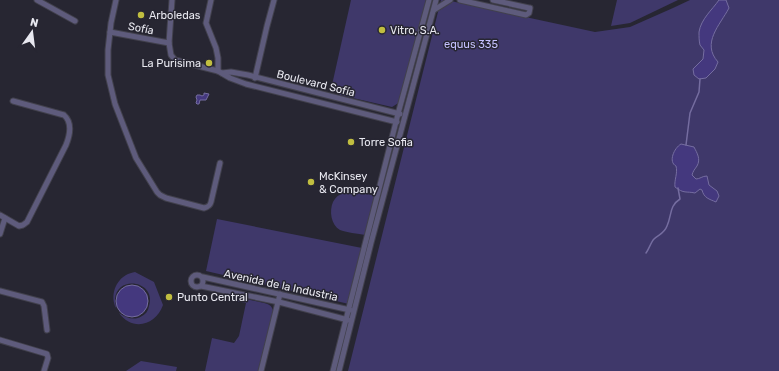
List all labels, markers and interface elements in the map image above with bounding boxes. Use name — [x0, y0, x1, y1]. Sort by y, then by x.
place label: Arboledas — [149, 9, 201, 22]
marker: Arboledas — [136, 10, 146, 20]
north arrow — [12, 12, 52, 52]
text: N — [29, 16, 40, 30]
street label: Sofía — [127, 20, 155, 37]
place label: Vitro, S.A. — [390, 24, 440, 37]
marker: Vitro, S.A. — [377, 25, 387, 35]
park label: equus 335 — [444, 38, 498, 51]
place label: La Purisima — [141, 57, 201, 70]
marker: La Purisima — [204, 58, 214, 68]
street label: Boulevard Sofía — [275, 67, 356, 100]
place label: Torre Sofia — [359, 136, 413, 149]
marker: Torre Sofia — [346, 137, 356, 147]
place label: McKinsey & Company — [319, 170, 378, 196]
marker: McKinsey & Company — [306, 177, 316, 187]
street label: Avenida de la Industria — [223, 267, 339, 304]
place label: Punto Central — [177, 291, 248, 304]
marker: Punto Central — [164, 292, 174, 302]

